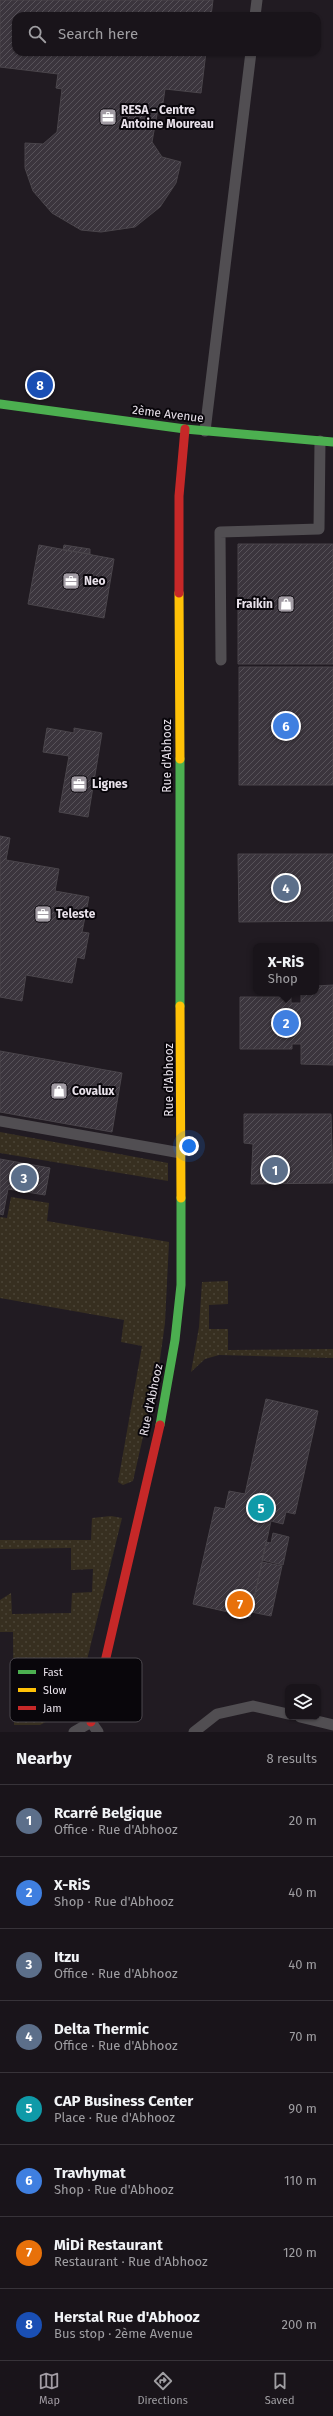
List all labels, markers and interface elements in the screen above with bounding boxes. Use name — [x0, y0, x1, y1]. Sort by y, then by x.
search box — [12, 12, 321, 56]
icon: search — [26, 23, 48, 45]
text: Search here — [58, 25, 138, 43]
place label: RESA - Centre Antoine Moureau — [120, 103, 214, 131]
office icon: RESA - Centre Antoine Moureau — [98, 107, 118, 127]
pin: 8 — [27, 370, 53, 400]
street label: 2ème Avenue — [131, 403, 205, 425]
office icon: Neo — [61, 571, 81, 591]
place label: Neo — [84, 574, 106, 588]
shop icon: Fraikin — [276, 594, 296, 614]
place label: Fraikin — [236, 597, 273, 611]
pin: 6 — [273, 711, 299, 741]
street label: Rue d'Abhooz — [160, 719, 174, 793]
office icon: Lignes — [69, 774, 89, 794]
place label: Lignes — [92, 777, 128, 791]
pin: 4 — [273, 873, 299, 903]
office icon: Teleste — [33, 904, 53, 924]
place label: Teleste — [56, 907, 96, 921]
popup — [253, 943, 319, 995]
text: X-RiS — [268, 953, 304, 971]
text: Shop — [268, 971, 298, 986]
pin: 2 — [273, 1008, 299, 1038]
street label: Rue d'Abhooz — [162, 1043, 176, 1117]
shop icon: Covalux — [49, 1081, 69, 1101]
place label: Covalux — [72, 1084, 115, 1098]
your location — [179, 1136, 199, 1156]
pin: 1 — [262, 1155, 288, 1185]
pin: 3 — [11, 1163, 37, 1193]
street label: Rue d'Abhooz — [136, 1363, 166, 1437]
pin: 5 — [248, 1493, 274, 1523]
pin: 7 — [227, 1589, 253, 1619]
legend — [10, 1658, 142, 1722]
text: Fast — [43, 1666, 63, 1679]
text: Slow — [43, 1684, 67, 1697]
map controls — [285, 1684, 321, 1720]
button: layers — [285, 1684, 321, 1720]
text: Jam — [43, 1702, 62, 1715]
text: Nearby — [16, 1748, 71, 1769]
text: 8 results — [266, 1751, 317, 1766]
text: Rcarré Belgique — [54, 1804, 162, 1822]
text: 1 — [26, 1813, 32, 1828]
text: 20 m — [289, 1813, 317, 1828]
text: Office · Rue d'Abhooz — [54, 1822, 178, 1837]
text: X-RiS — [54, 1876, 90, 1894]
text: 2 — [26, 1885, 32, 1900]
text: 40 m — [288, 1885, 317, 1900]
text: Shop · Rue d'Abhooz — [54, 1894, 174, 1909]
text: Itzu — [54, 1948, 80, 1966]
text: 3 — [26, 1957, 32, 1972]
text: 40 m — [288, 1957, 317, 1972]
text: Office · Rue d'Abhooz — [54, 1966, 178, 1981]
text: Delta Thermic — [54, 2020, 149, 2038]
text: 4 — [25, 2029, 33, 2044]
text: 70 m — [290, 2029, 317, 2044]
text: Office · Rue d'Abhooz — [54, 2038, 178, 2053]
text: CAP Business Center — [54, 2092, 193, 2110]
text: 5 — [26, 2101, 32, 2116]
text: 90 m — [288, 2101, 317, 2116]
text: Place · Rue d'Abhooz — [54, 2110, 175, 2125]
text: Travhymat — [54, 2164, 126, 2182]
text: 6 — [25, 2173, 33, 2188]
text: 110 m — [284, 2173, 317, 2188]
text: Shop · Rue d'Abhooz — [54, 2182, 174, 2197]
text: MiDi Restaurant — [54, 2236, 163, 2254]
text: 7 — [26, 2245, 32, 2260]
text: 120 m — [283, 2245, 317, 2260]
text: Restaurant · Rue d'Abhooz — [54, 2254, 208, 2269]
text: Herstal Rue d'Abhooz — [54, 2308, 200, 2326]
text: 8 — [25, 2317, 33, 2332]
text: 200 m — [281, 2317, 317, 2332]
text: Bus stop · 2ème Avenue — [54, 2326, 193, 2341]
tab: Map — [38, 2370, 60, 2407]
tab: Directions — [137, 2370, 188, 2407]
tab: Saved — [265, 2370, 295, 2407]

